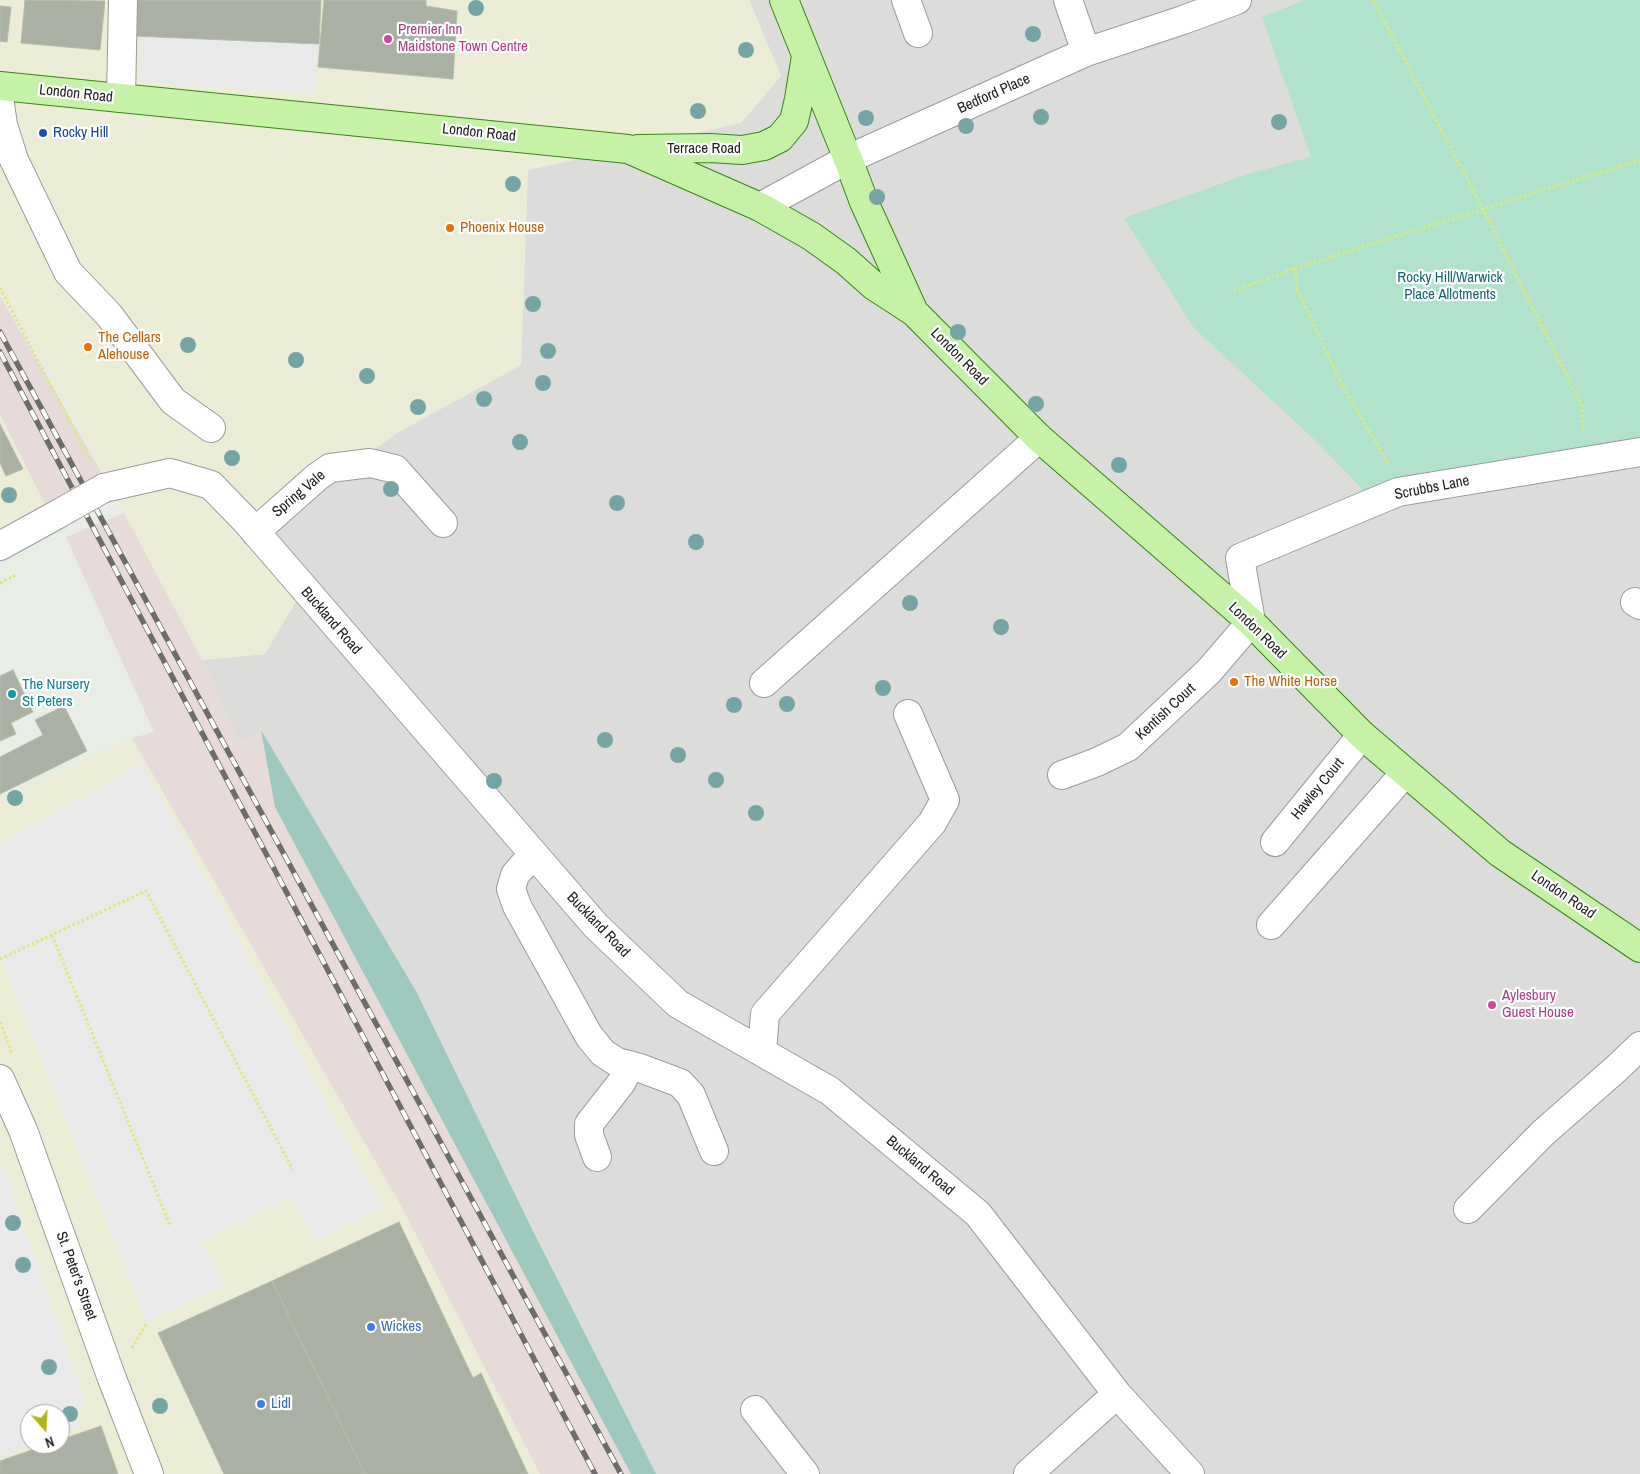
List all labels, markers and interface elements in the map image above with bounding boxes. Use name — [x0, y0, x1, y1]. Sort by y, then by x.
place label: Premier Inn Maidstone Town Centre — [398, 21, 528, 56]
marker: Premier Inn Maidstone Town Centre — [382, 33, 394, 45]
street label: Bedford Place — [955, 70, 1033, 118]
street label: London Road — [38, 81, 114, 107]
street label: London Road — [441, 120, 517, 146]
place label: Rocky Hill — [53, 124, 108, 142]
marker: Rocky Hill — [37, 127, 49, 139]
street label: Terrace Road — [667, 140, 741, 158]
place label: Phoenix House — [460, 219, 544, 237]
marker: Phoenix House — [444, 222, 456, 234]
park label: Rocky Hill/Warwick Place Allotments — [1397, 269, 1503, 304]
street label: London Road — [927, 325, 991, 389]
place label: The Cellars Alehouse — [98, 329, 161, 364]
marker: The Cellars Alehouse — [82, 341, 94, 353]
street label: Spring Vale — [269, 467, 329, 521]
street label: Scrubbs Lane — [1393, 472, 1471, 504]
street label: Buckland Road — [297, 584, 365, 658]
street label: London Road — [1224, 599, 1290, 663]
place label: The White Horse — [1244, 673, 1337, 691]
place label: The Nursery St Peters — [22, 676, 90, 711]
marker: The White Horse — [1228, 676, 1240, 688]
street label: Kentish Court — [1132, 680, 1200, 744]
marker: The Nursery St Peters — [6, 688, 18, 700]
street label: Hawley Court — [1288, 755, 1348, 823]
street label: London Road — [1527, 867, 1599, 923]
street label: Buckland Road — [563, 889, 633, 961]
place label: Aylesbury Guest House — [1502, 987, 1574, 1022]
marker: Aylesbury Guest House — [1486, 999, 1498, 1011]
street label: Buckland Road — [882, 1132, 958, 1200]
street label: St. Peter's Street — [52, 1229, 100, 1323]
place label: Wickes — [381, 1318, 421, 1336]
marker: Wickes — [365, 1321, 377, 1333]
place label: Lidl — [271, 1395, 291, 1413]
marker: Lidl — [255, 1398, 267, 1410]
north arrow — [20, 1404, 70, 1454]
text: N — [43, 1432, 56, 1452]

